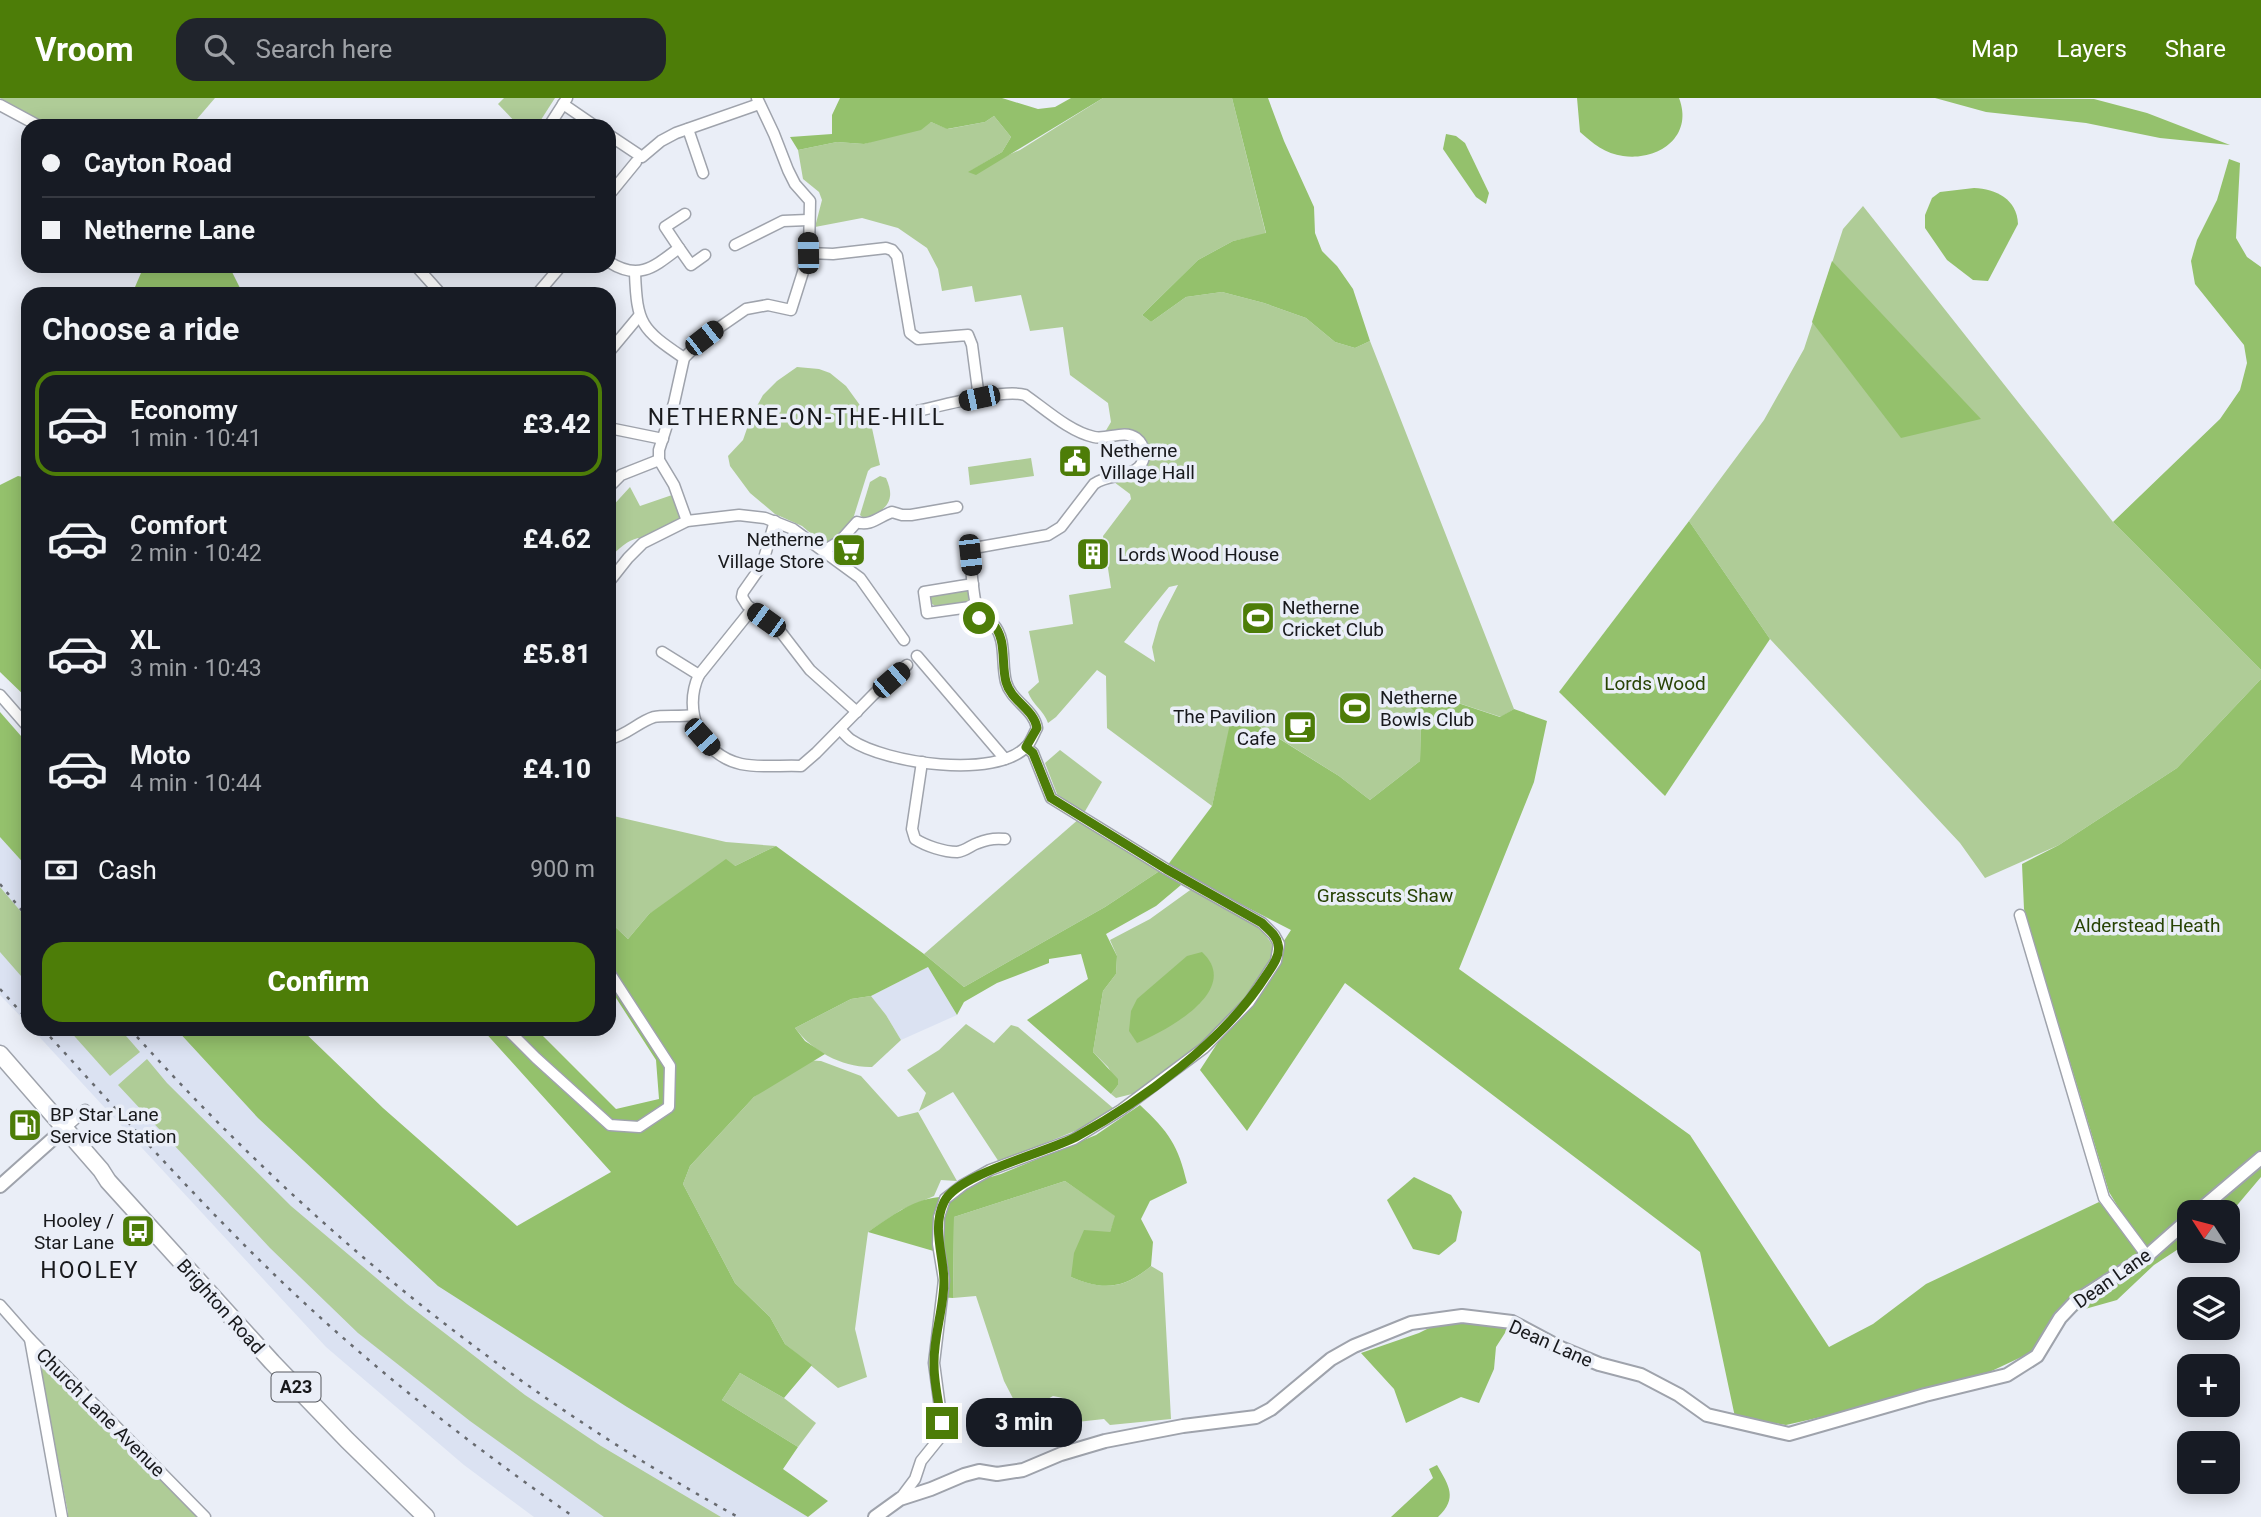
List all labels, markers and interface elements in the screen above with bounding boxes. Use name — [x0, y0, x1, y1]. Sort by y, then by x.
search box — [176, 18, 666, 81]
text: Vroom — [35, 30, 134, 69]
icon: search — [200, 30, 238, 68]
text: Search here — [256, 34, 392, 64]
text: Map — [1971, 35, 2019, 63]
text: Layers — [2057, 35, 2127, 63]
text: Share — [2165, 35, 2226, 63]
text: Cayton Road — [84, 148, 232, 178]
text: Netherne Lane — [84, 215, 255, 245]
car — [798, 232, 819, 274]
text: Choose a ride — [42, 310, 239, 348]
car — [681, 317, 728, 359]
car — [957, 383, 1002, 413]
icon: car — [46, 392, 109, 455]
text: Economy — [130, 395, 237, 425]
district label: NETHERNE-ON-THE-HILL — [648, 404, 946, 431]
text: £3.42 — [523, 409, 591, 439]
text: 1 min · 10:41 — [130, 425, 262, 452]
place label: Netherne Village Hall — [1100, 439, 1195, 484]
public building icon: Netherne Village Hall — [1056, 442, 1094, 480]
icon: car — [46, 507, 109, 570]
text: Comfort — [130, 510, 227, 540]
text: £4.62 — [523, 524, 591, 554]
place label: Netherne Village Store — [718, 528, 824, 573]
supermarket icon: Netherne Village Store — [830, 531, 868, 569]
car — [958, 533, 983, 577]
building icon: Lords Wood House — [1074, 535, 1112, 573]
text: 2 min · 10:42 — [130, 540, 262, 567]
place label: Lords Wood House — [1118, 543, 1279, 566]
place label: Netherne Cricket Club — [1282, 596, 1384, 641]
car — [743, 599, 790, 641]
sports icon: Netherne Cricket Club — [1239, 599, 1277, 637]
route start — [963, 602, 995, 634]
icon: car — [46, 622, 109, 685]
text: XL — [130, 625, 161, 655]
text: £5.81 — [523, 639, 591, 669]
text: 3 min · 10:43 — [130, 655, 262, 682]
car — [869, 658, 914, 702]
park label: Lords Wood — [1604, 672, 1706, 695]
place label: Netherne Bowls Club — [1380, 686, 1474, 731]
sports icon: Netherne Bowls Club — [1336, 689, 1374, 727]
place label: The Pavilion Cafe — [1173, 705, 1276, 750]
cafe icon: The Pavilion Cafe — [1281, 708, 1319, 746]
car — [681, 714, 724, 760]
icon: car — [46, 737, 109, 800]
text: Moto — [130, 740, 191, 770]
text: £4.10 — [523, 754, 591, 784]
text: 4 min · 10:44 — [130, 770, 262, 797]
icon: cash — [42, 851, 80, 889]
text: Cash — [98, 855, 157, 885]
text: 900 m — [530, 856, 595, 883]
park label: Grasscuts Shaw — [1317, 884, 1453, 907]
park label: Alderstead Heath — [2074, 914, 2220, 937]
button: Confirm — [42, 942, 595, 1022]
place label: BP Star Lane Service Station — [50, 1103, 177, 1148]
fuel station icon: BP Star Lane Service Station — [6, 1106, 44, 1144]
north arrow — [2177, 1200, 2240, 1264]
map controls — [2177, 1200, 2240, 1494]
place label: Hooley / Star Lane — [34, 1209, 114, 1254]
bus stop icon: Hooley / Star Lane — [119, 1212, 157, 1250]
street label: Dean Lane — [2069, 1243, 2155, 1313]
street label: Brighton Road — [172, 1254, 269, 1359]
district label: HOOLEY — [40, 1257, 140, 1284]
button: layers — [2177, 1277, 2240, 1340]
street label: Dean Lane — [1505, 1315, 1596, 1372]
street label: Church Lane Avenue — [31, 1343, 170, 1482]
button: + — [2177, 1354, 2240, 1417]
road number: A23 — [272, 1372, 320, 1402]
callout: 3 min — [967, 1398, 1082, 1448]
route end — [926, 1407, 958, 1439]
text: 3 min — [995, 1409, 1053, 1436]
button: − — [2177, 1431, 2240, 1494]

